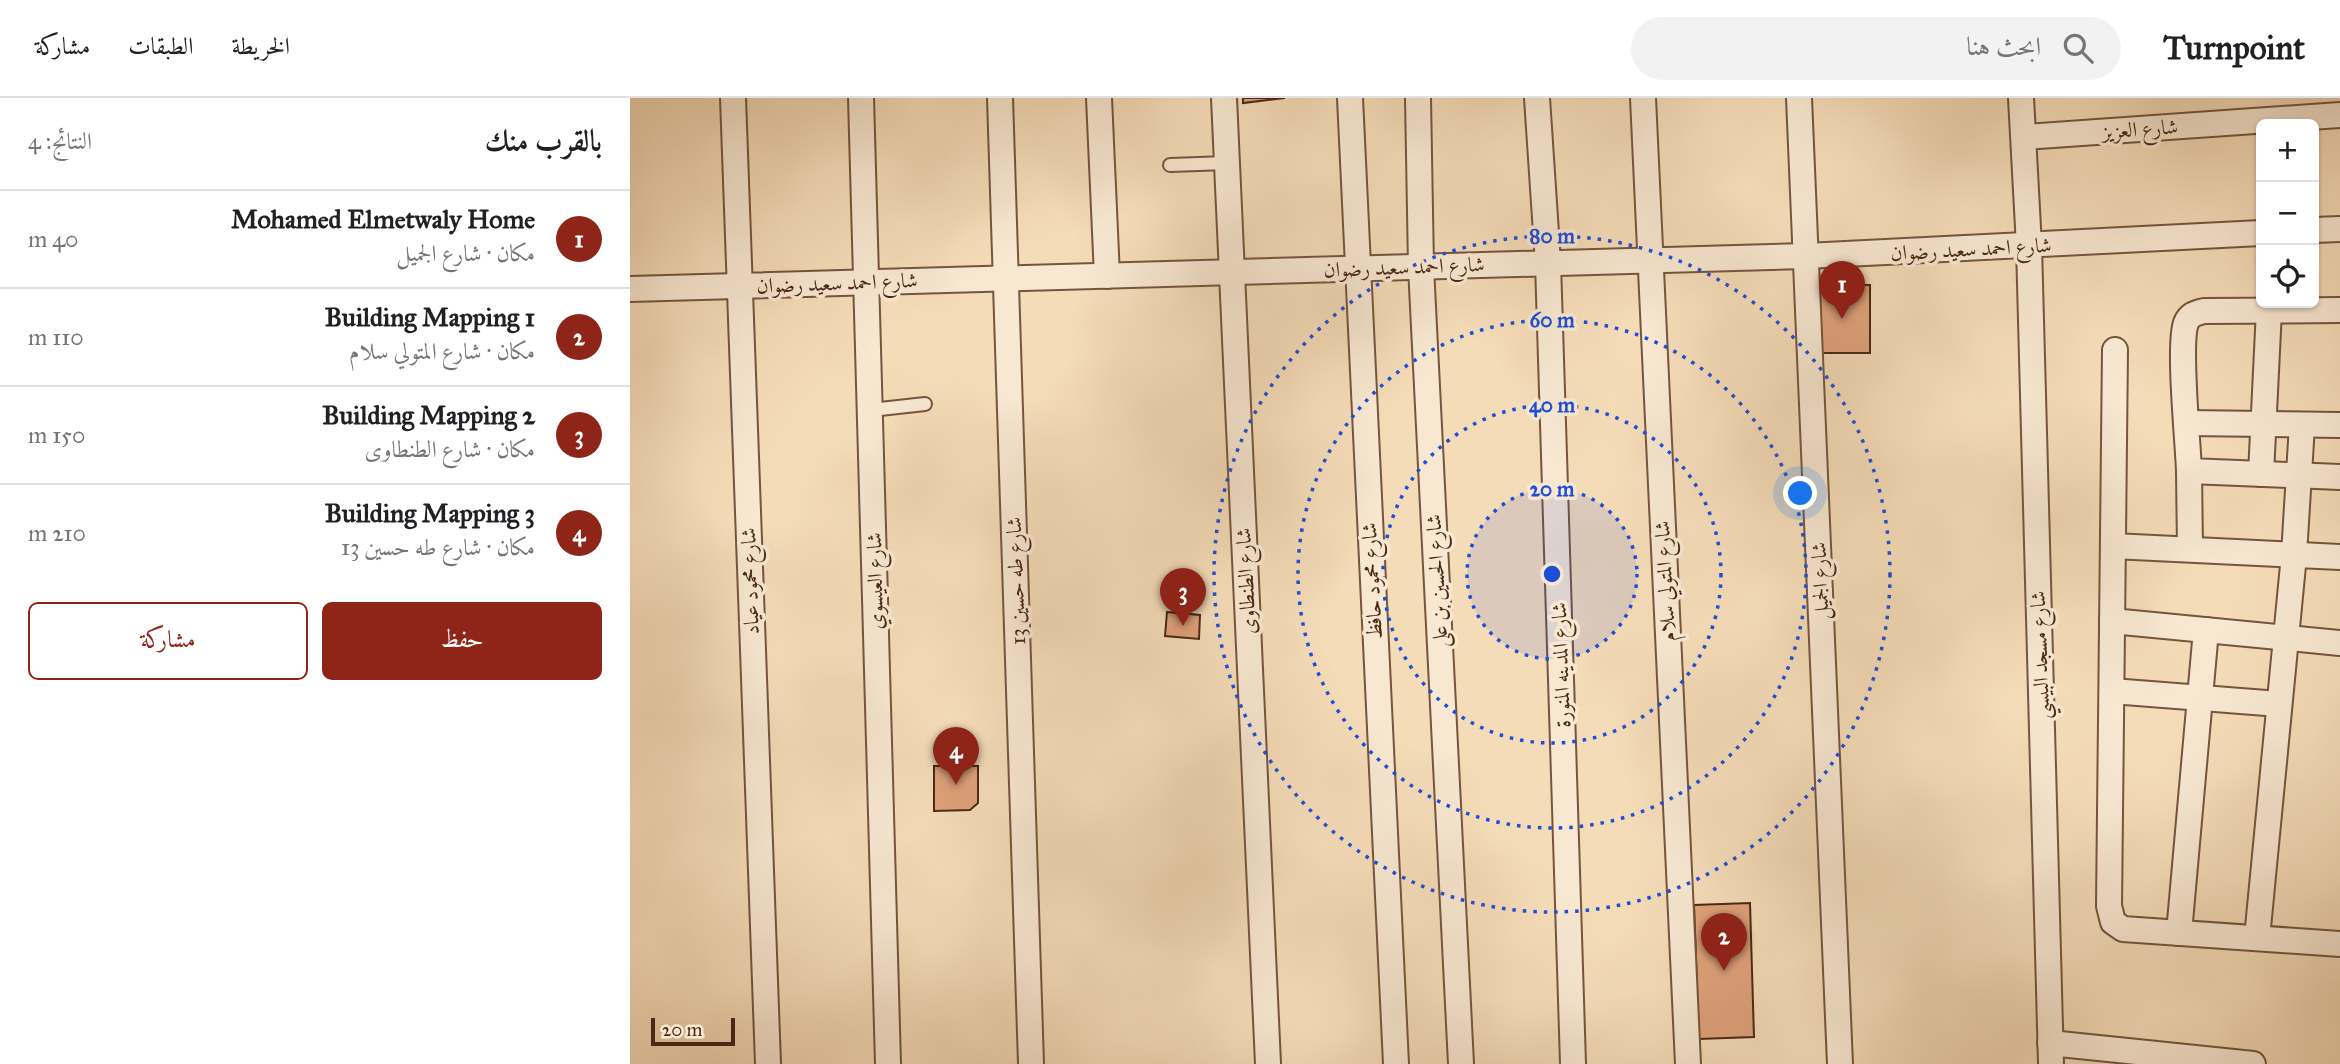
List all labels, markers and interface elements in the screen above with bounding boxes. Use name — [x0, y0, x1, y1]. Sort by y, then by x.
search box — [1631, 17, 2121, 80]
text: Turnpoint — [2163, 28, 2305, 68]
icon: search — [2059, 29, 2097, 67]
text: ابحث هنا — [1966, 30, 2041, 62]
text: مشاركة — [35, 31, 90, 61]
text: الطبقات — [128, 31, 194, 61]
text: الخريطة — [232, 31, 290, 61]
street label: شارع العزيز — [2099, 113, 2179, 150]
map controls — [2256, 119, 2319, 308]
button: + — [2256, 119, 2319, 182]
text: بالقرب منك — [485, 123, 602, 159]
text: النتائج: 4 — [28, 127, 92, 155]
button: − — [2256, 182, 2319, 245]
text: Mohamed Elmetwaly Home — [231, 203, 535, 235]
text: 80 m — [1529, 223, 1575, 249]
text: 40 m — [28, 225, 78, 253]
text: 1 — [574, 225, 584, 253]
street label: شارع احمد سعيد رضوان — [1890, 232, 2052, 271]
text: مكان · شارع الجميل — [396, 239, 535, 267]
button: locate — [2256, 245, 2319, 308]
street label: شارع احمد سعيد رضوان — [1323, 251, 1485, 288]
pin: 1 — [1819, 261, 1865, 319]
street label: شارع احمد سعيد رضوان — [756, 267, 918, 304]
text: Building Mapping 1 — [325, 301, 535, 333]
text: 60 m — [1529, 307, 1575, 333]
text: 110 m — [28, 323, 84, 351]
text: 2 — [573, 323, 585, 351]
text: مكان · شارع المتولي سلام — [349, 337, 535, 365]
text: 40 m — [1529, 392, 1575, 418]
text: Building Mapping 2 — [322, 399, 535, 431]
text: 150 m — [28, 421, 85, 449]
text: 3 — [574, 421, 584, 449]
text: مكان · شارع الطنطاوى — [365, 435, 535, 463]
text: 20 m — [1530, 476, 1575, 502]
your location — [1783, 476, 1817, 510]
text: Building Mapping 3 — [325, 497, 535, 529]
street label: شارع الحسين بن على — [1421, 513, 1458, 648]
street label: شارع طه حسين 13 — [1001, 516, 1036, 646]
text: 210 m — [28, 519, 86, 547]
text: 4 — [573, 519, 585, 547]
street label: شارع المتولي سلام — [1649, 520, 1686, 642]
street label: شارع محمود حافظ — [1356, 522, 1393, 640]
street label: شارع محمود عياد — [735, 527, 770, 635]
street label: شارع الطنطاوى — [1230, 527, 1267, 635]
street label: شارع العيسوي — [861, 532, 894, 630]
text: مكان · شارع طه حسين 13 — [341, 533, 535, 561]
street label: شارع الجميل — [1806, 541, 1839, 620]
centre of rings — [1540, 562, 1564, 586]
pin: 3 — [1160, 568, 1206, 626]
street label: شارع مسجد البيسي — [2025, 590, 2062, 720]
button: مشاركة — [28, 602, 308, 680]
button: حفظ — [322, 602, 602, 680]
street label: شارع المدينه المنورة — [1546, 602, 1581, 728]
pin: 4 — [933, 727, 979, 785]
pin: 2 — [1701, 913, 1747, 971]
scale bar — [651, 1015, 735, 1047]
text: 20 m — [662, 1018, 703, 1041]

